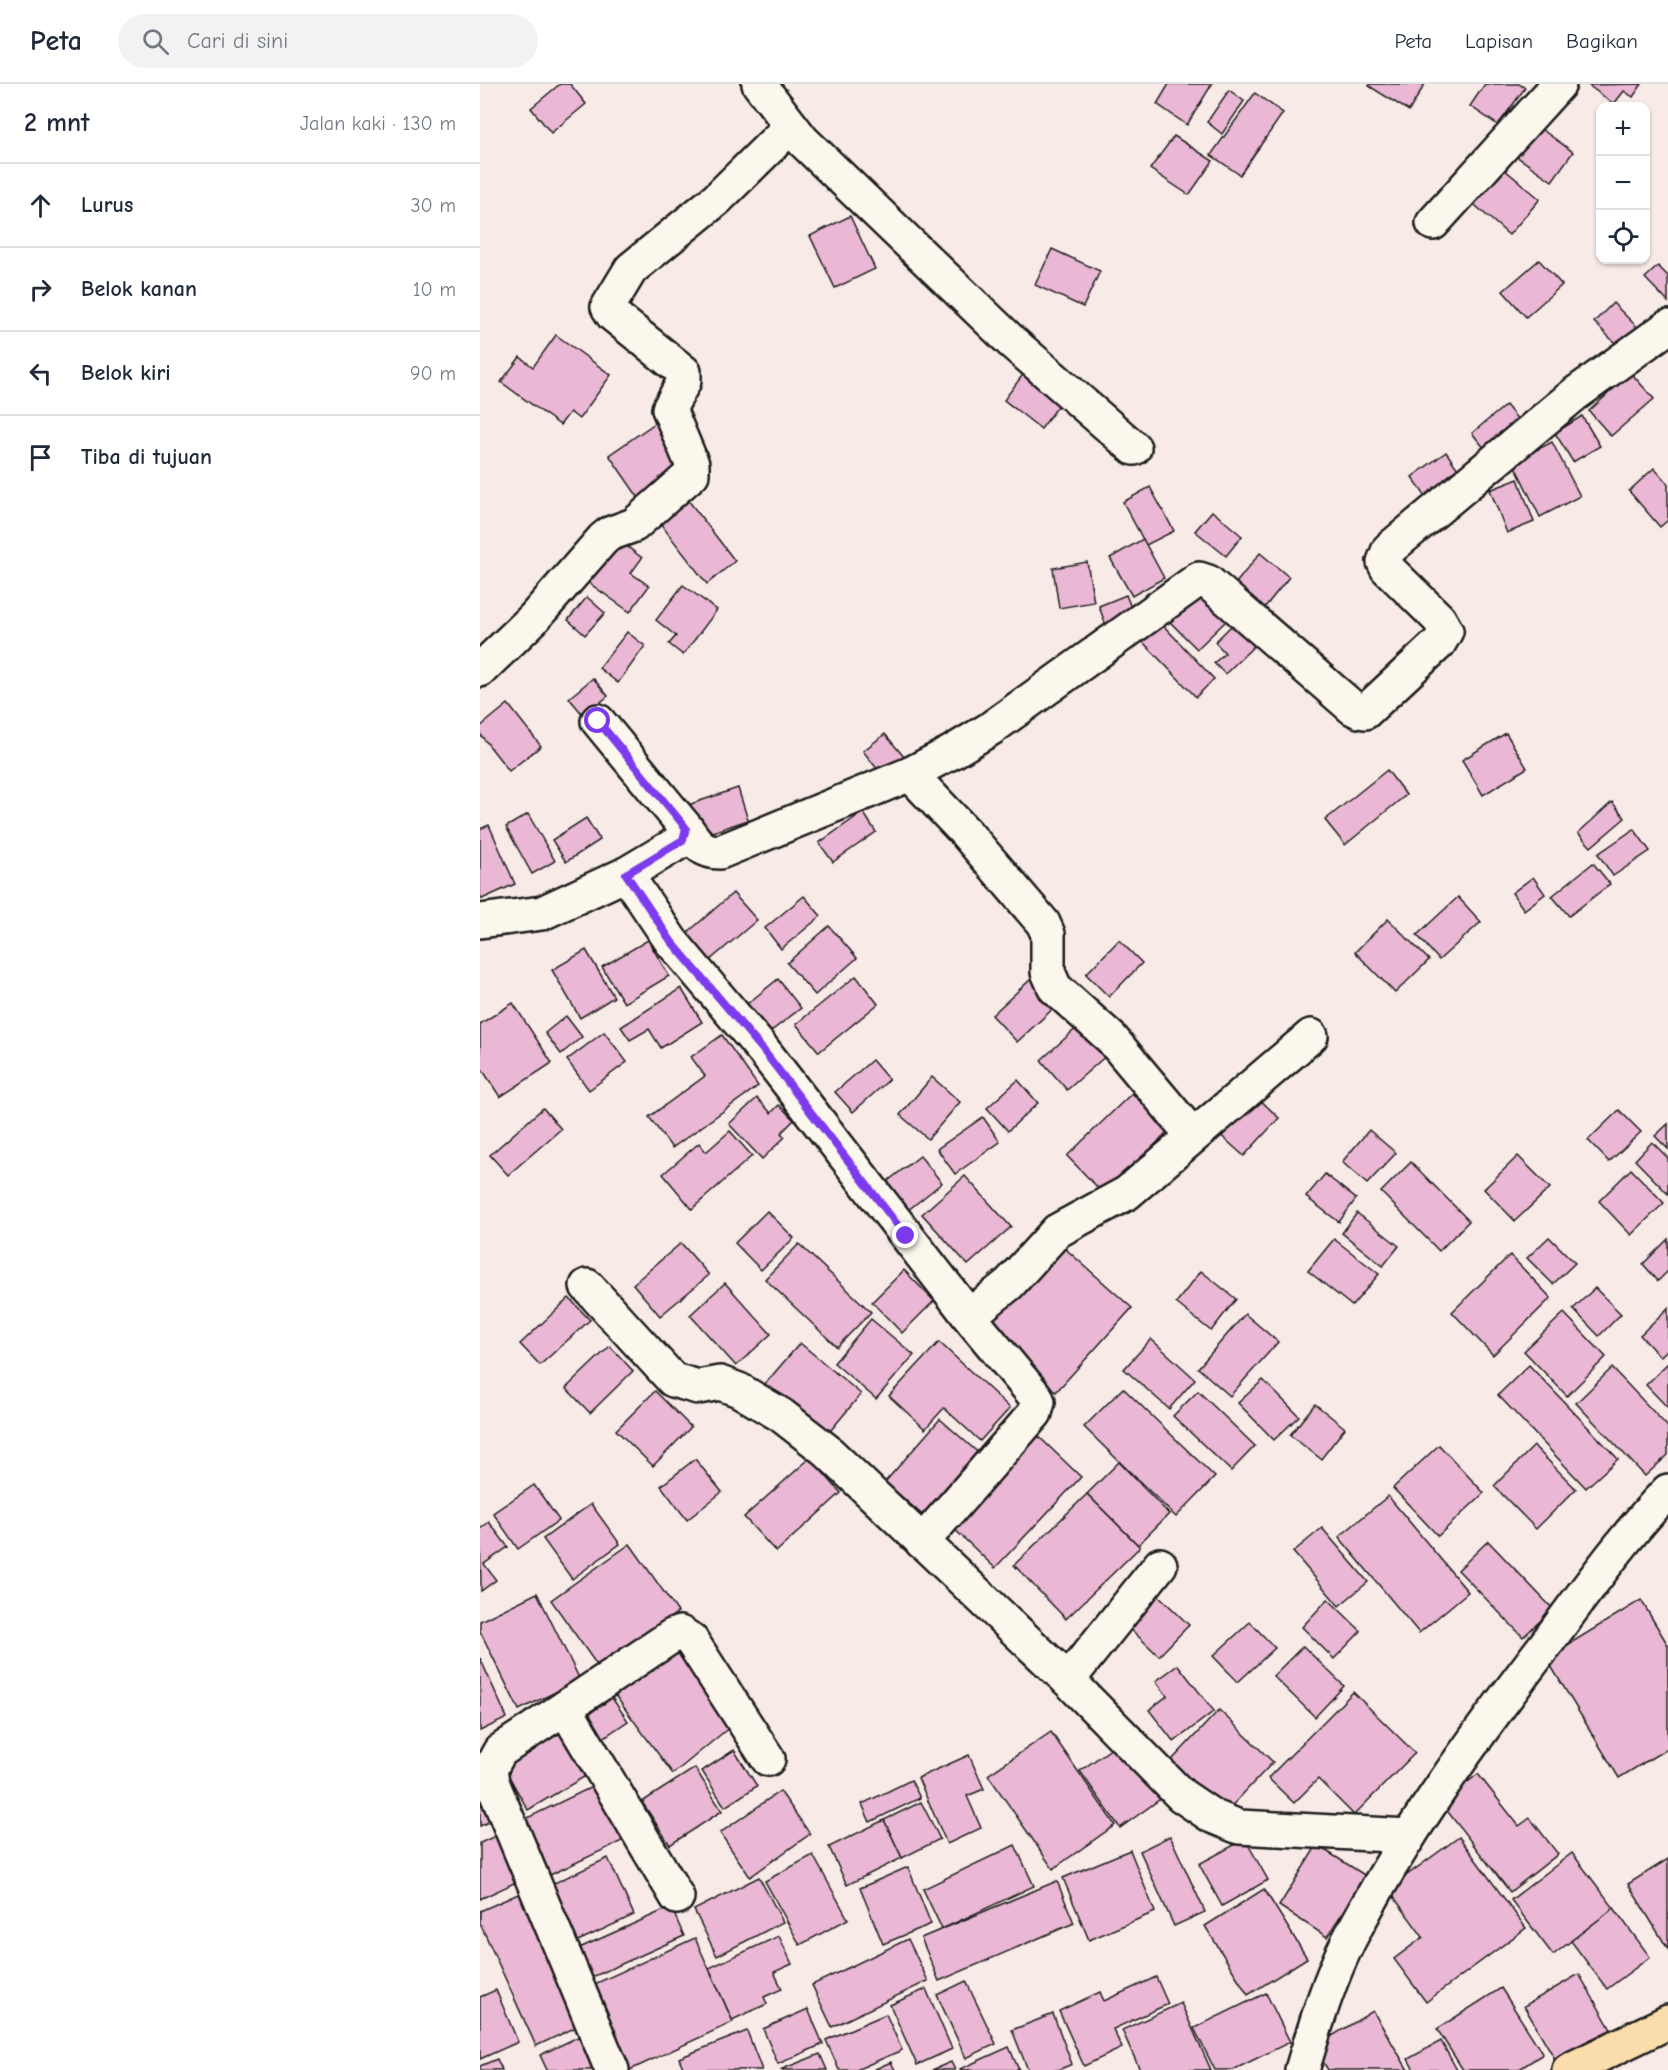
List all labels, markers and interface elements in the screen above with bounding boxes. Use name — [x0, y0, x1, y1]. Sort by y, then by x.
search box — [118, 14, 538, 68]
text: Peta — [30, 25, 82, 57]
icon: search — [139, 25, 172, 58]
text: Cari di sini — [187, 28, 288, 54]
text: Peta — [1394, 29, 1432, 53]
text: Lapisan — [1465, 29, 1533, 53]
text: Bagikan — [1566, 29, 1638, 53]
map controls — [1596, 102, 1650, 264]
button: + — [1596, 102, 1650, 156]
text: 2 mnt — [24, 108, 90, 138]
text: Jalan kaki · 130 m — [300, 112, 456, 135]
button: − — [1596, 156, 1650, 210]
icon: ahead — [24, 189, 57, 222]
text: Lurus — [81, 192, 133, 218]
text: 30 m — [410, 194, 456, 217]
button: locate — [1596, 210, 1650, 264]
icon: right — [24, 273, 57, 306]
text: Belok kanan — [81, 276, 197, 302]
text: 10 m — [413, 278, 456, 301]
icon: left — [24, 357, 57, 390]
text: Belok kiri — [81, 360, 171, 386]
text: 90 m — [410, 362, 456, 385]
icon: arrive — [24, 441, 57, 474]
text: Tiba di tujuan — [81, 444, 212, 470]
route start — [584, 707, 610, 733]
route end — [892, 1222, 918, 1248]

